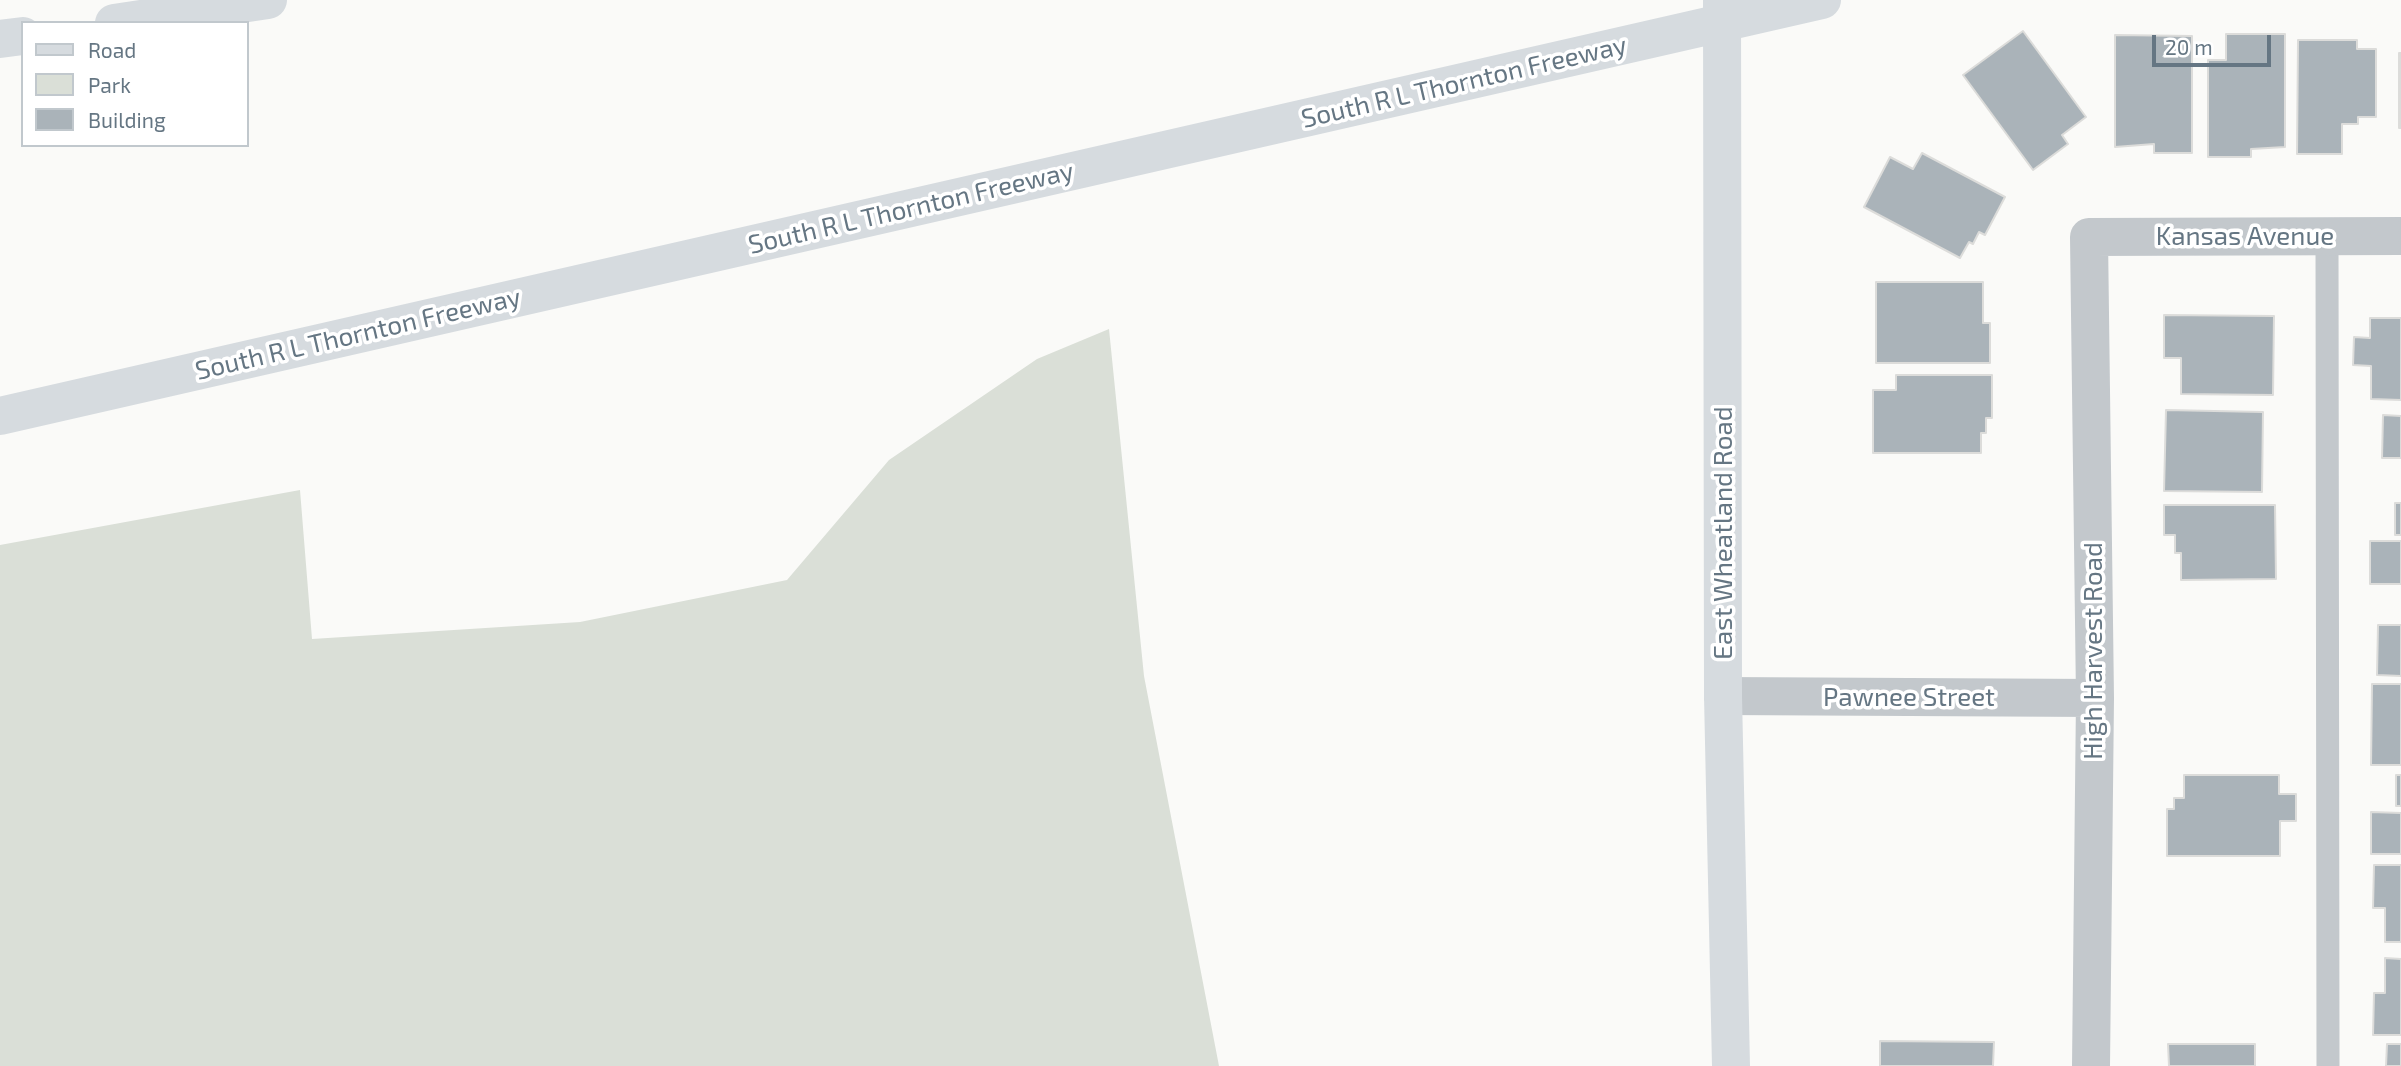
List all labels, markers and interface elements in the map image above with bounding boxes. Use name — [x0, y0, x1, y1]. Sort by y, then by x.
legend — [21, 21, 248, 147]
scale bar — [2156, 21, 2275, 65]
street label: South R L Thornton Freeway — [1298, 29, 1630, 135]
text: 20 m — [2165, 34, 2213, 59]
text: Road — [88, 37, 136, 62]
text: Park — [88, 72, 131, 97]
text: Building — [88, 107, 166, 132]
street label: South R L Thornton Freeway — [745, 155, 1077, 261]
street label: Kansas Avenue — [2156, 220, 2334, 252]
street label: South R L Thornton Freeway — [192, 281, 524, 387]
street label: East Wheatland Road — [1707, 406, 1739, 660]
street label: High Harvest Road — [2077, 542, 2109, 760]
street label: Pawnee Street — [1823, 681, 1995, 713]

